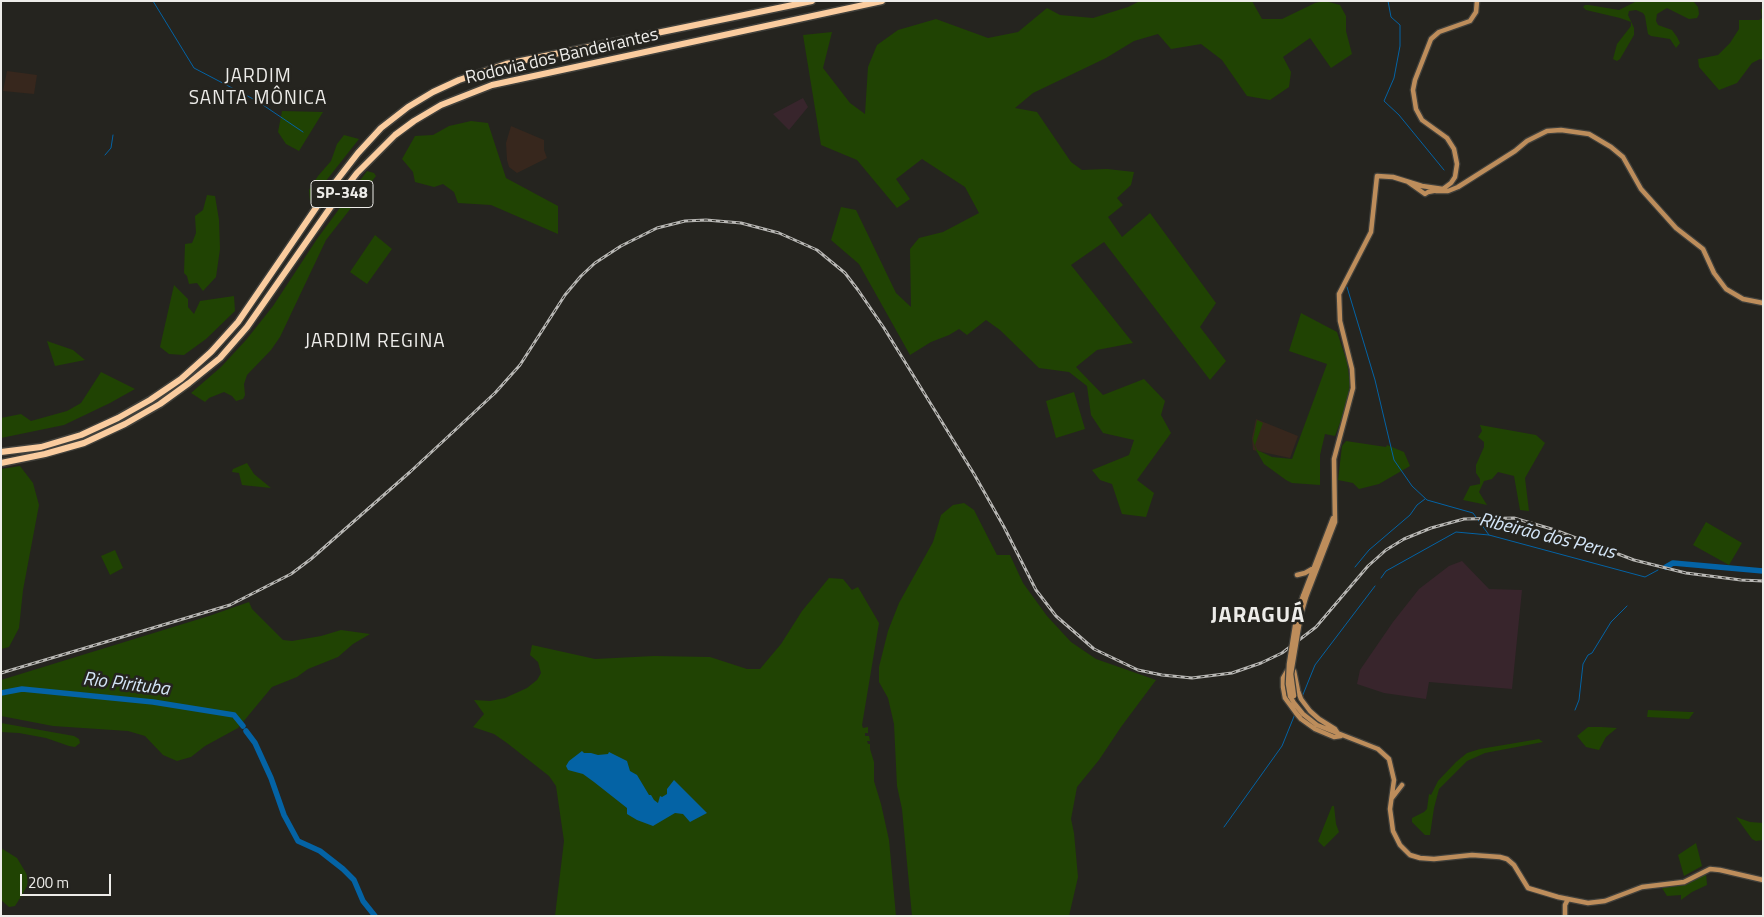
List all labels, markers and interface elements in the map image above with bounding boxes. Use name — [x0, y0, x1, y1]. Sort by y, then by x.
street label: Rodovia dos Bandeirantes — [464, 24, 660, 90]
district label: JARDIM SANTA MÔNICA — [187, 66, 329, 110]
road number: SP-348 — [311, 180, 373, 208]
district label: JARDIM REGINA — [303, 331, 447, 353]
water label: Ribeirão dos Perus — [1477, 509, 1617, 565]
district label: JARAGUÁ — [1210, 604, 1306, 630]
water label: Rio Pirituba — [81, 668, 171, 702]
scale bar — [22, 864, 114, 896]
text: 200 m — [28, 871, 69, 894]

